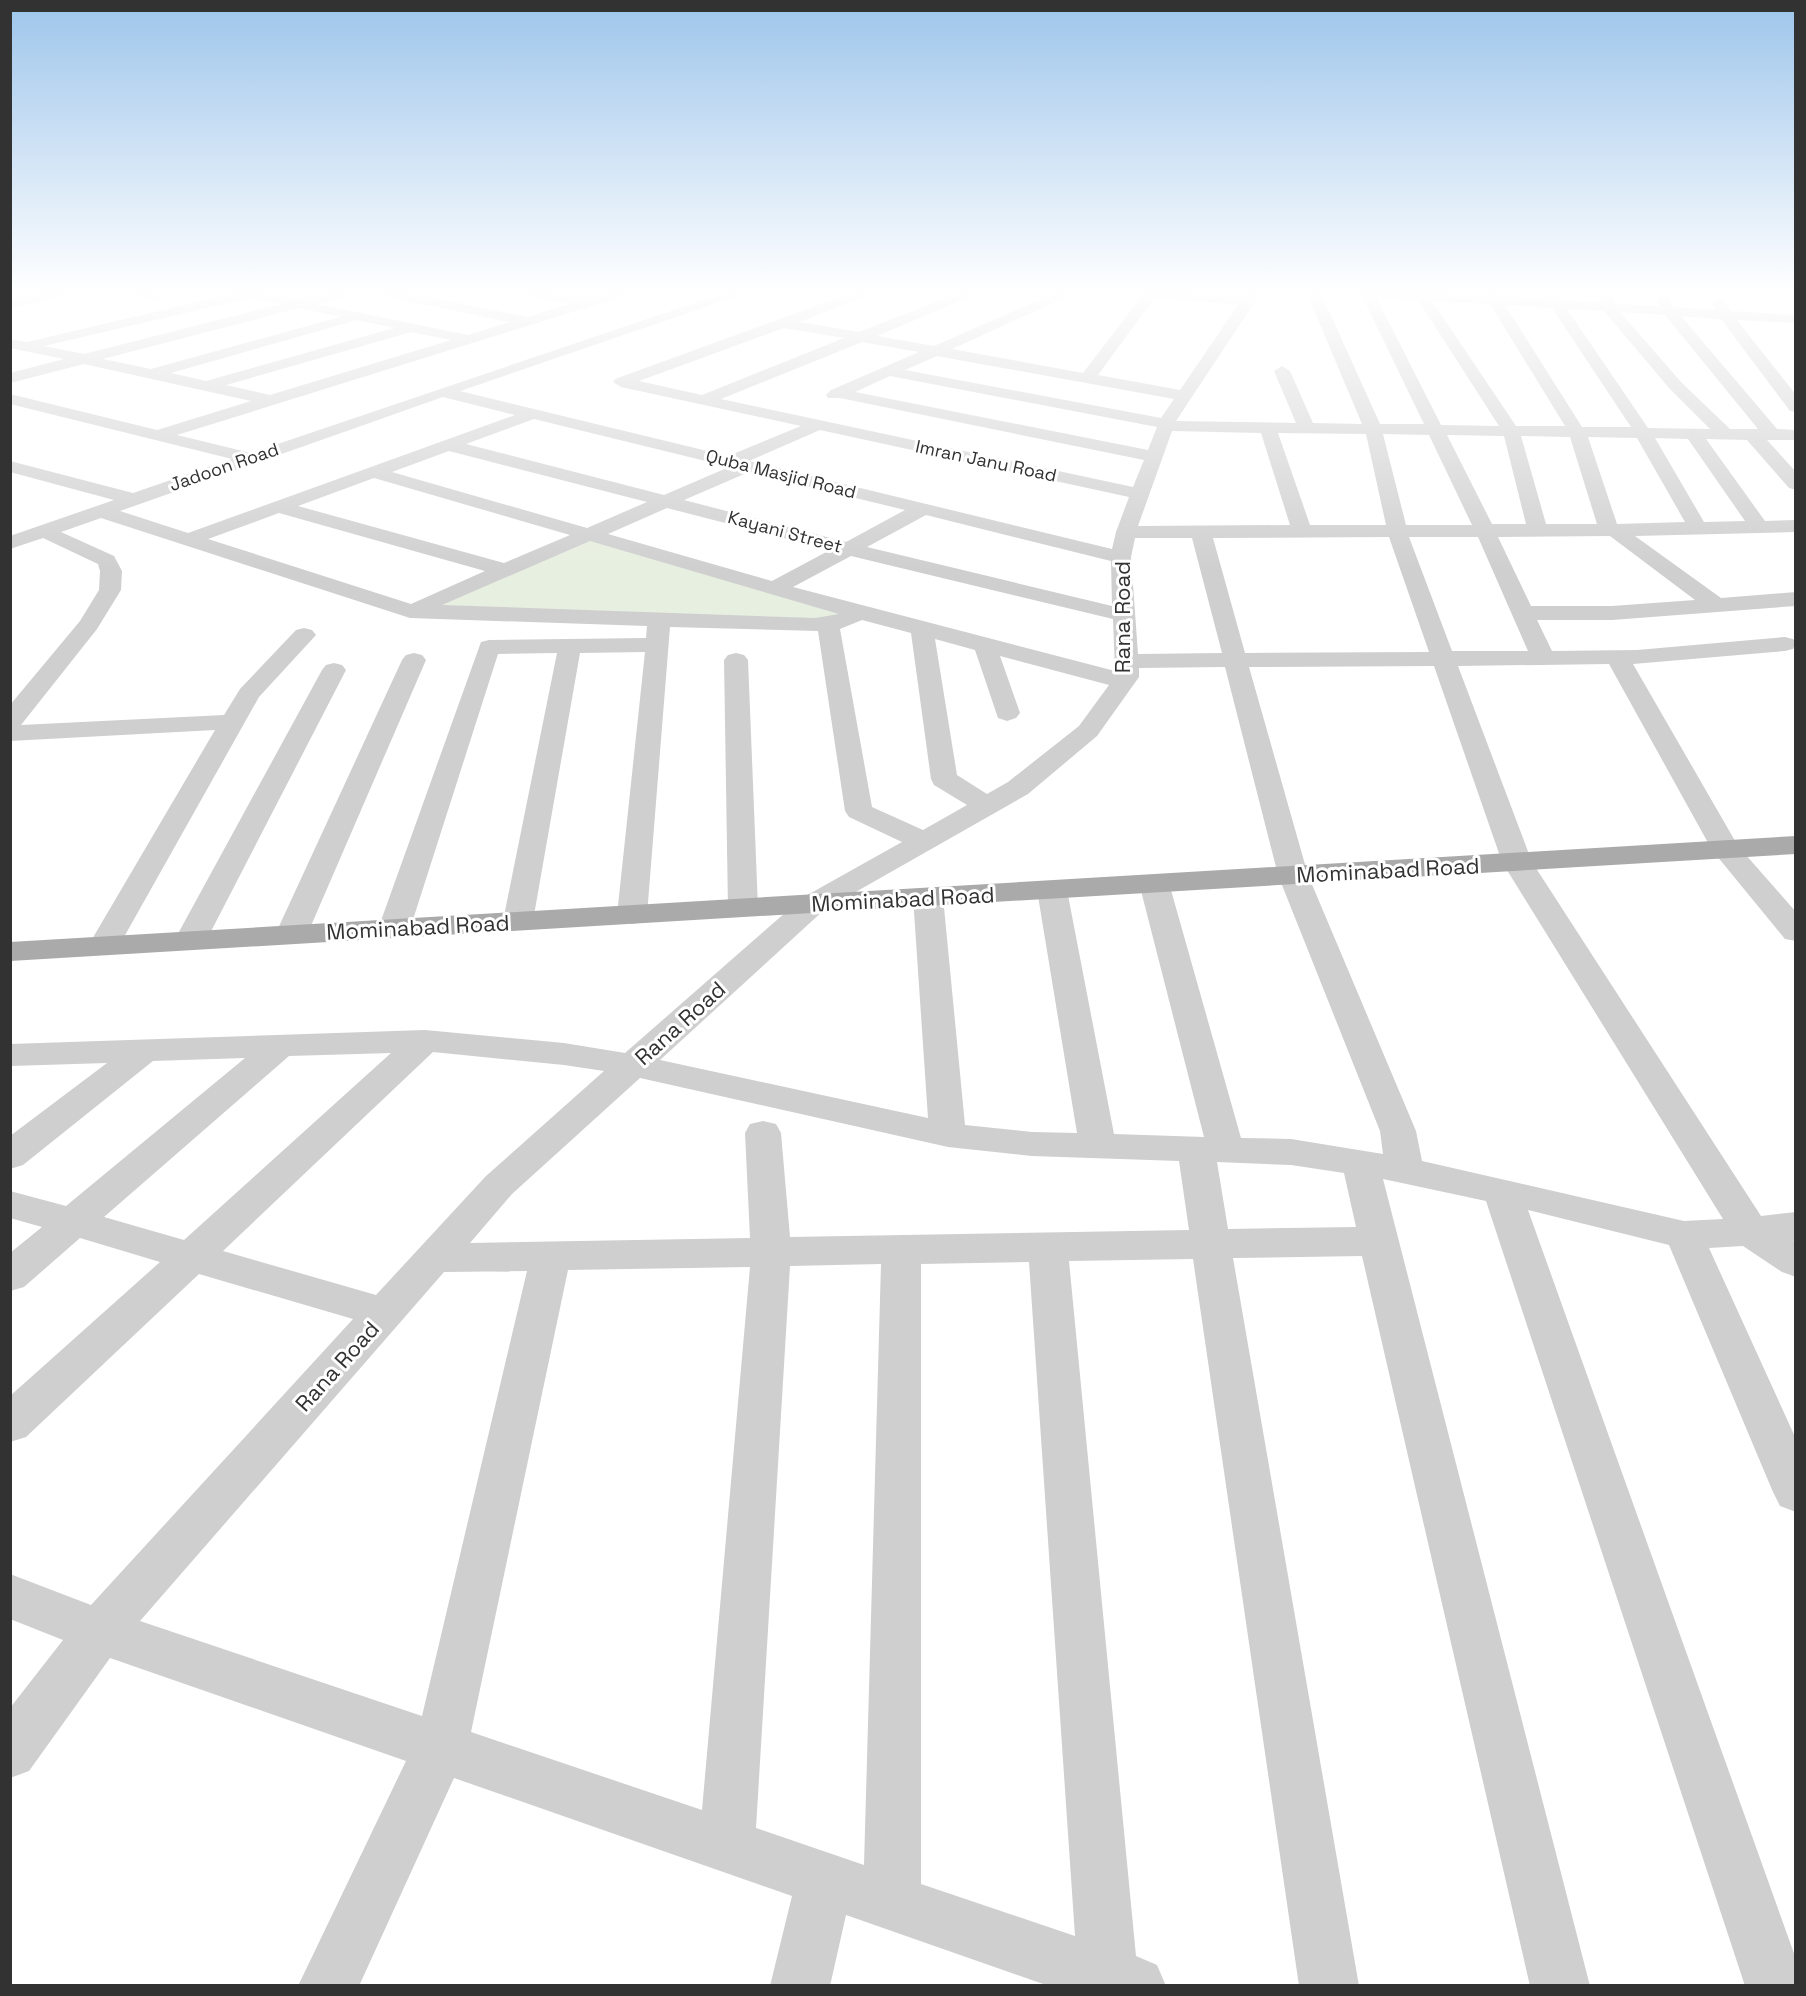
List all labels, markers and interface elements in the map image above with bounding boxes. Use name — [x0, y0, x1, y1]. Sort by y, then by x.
street label: Imran Janu Road — [913, 434, 1059, 487]
street label: Jadoon Road — [166, 437, 281, 496]
street label: Quba Masjid Road — [704, 444, 859, 503]
street label: Kayani Street — [725, 505, 845, 558]
street label: Rana Road — [1108, 561, 1136, 673]
street label: Mominabad Road — [1296, 851, 1480, 889]
street label: Mominabad Road — [811, 880, 995, 918]
street label: Mominabad Road — [326, 908, 510, 946]
street label: Rana Road — [629, 975, 731, 1071]
street label: Rana Road — [289, 1315, 385, 1417]

